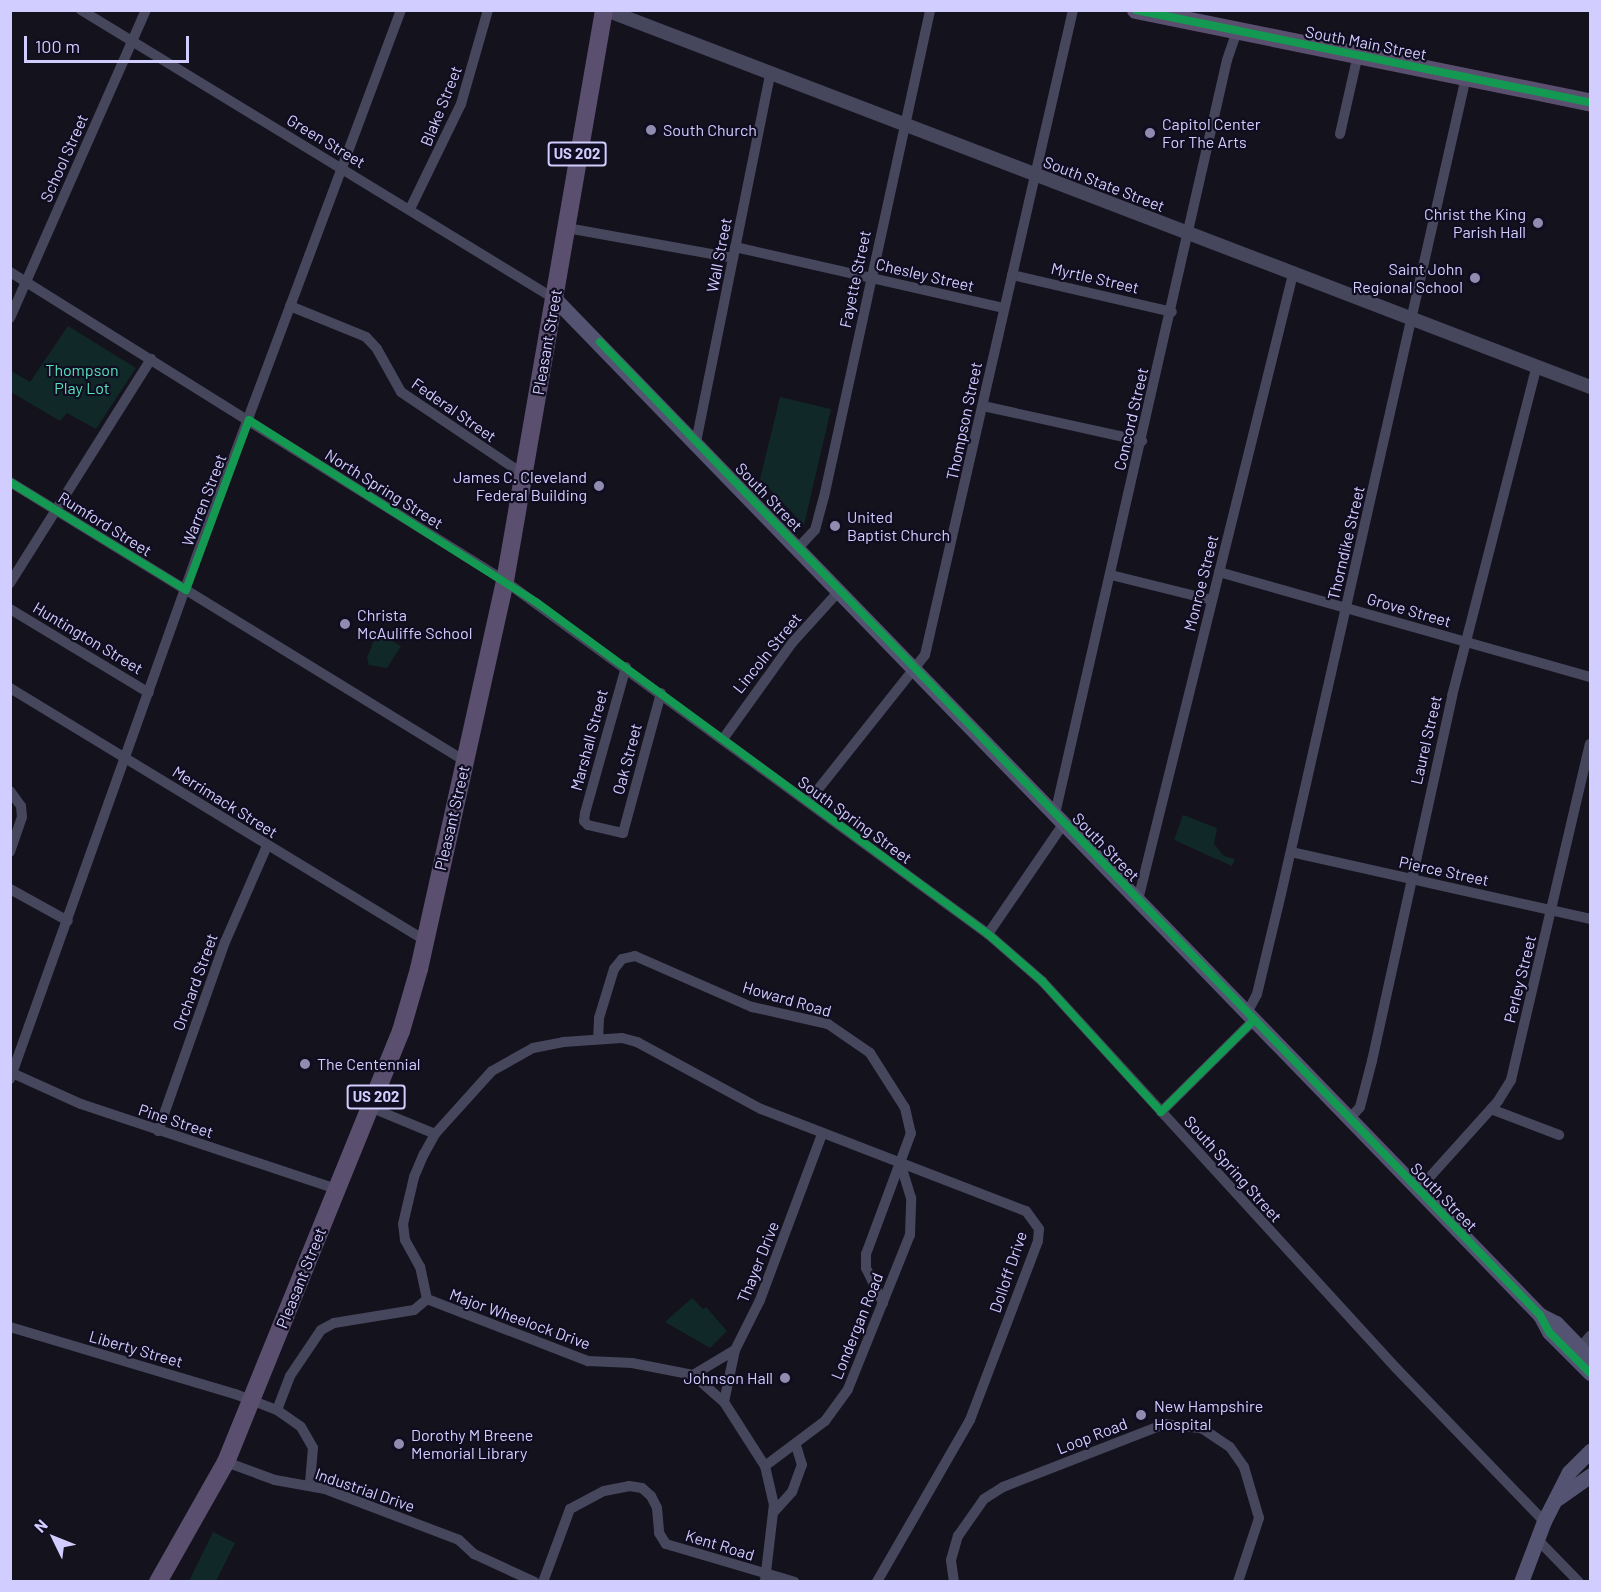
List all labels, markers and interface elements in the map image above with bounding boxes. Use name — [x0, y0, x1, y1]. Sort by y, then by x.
street label: South Main Street — [1304, 22, 1428, 64]
scale bar — [27, 24, 192, 62]
text: 100 m — [35, 35, 80, 57]
street label: Blake Street — [416, 63, 466, 149]
street label: Green Street — [283, 110, 369, 172]
street label: School Street — [36, 111, 92, 205]
place label: Capitol Center For The Arts — [1162, 114, 1261, 152]
place label: South Church — [663, 120, 757, 140]
marker: South Church — [644, 123, 658, 137]
marker: Capitol Center For The Arts — [1143, 126, 1157, 140]
road number: US 202 — [547, 142, 607, 166]
street label: South State Street — [1041, 152, 1167, 216]
place label: Christ the King Parish Hall — [1424, 204, 1526, 242]
street label: Wall Street — [702, 216, 736, 294]
marker: Christ the King Parish Hall — [1531, 216, 1545, 230]
street label: Fayette Street — [835, 229, 875, 329]
street label: Chesley Street — [874, 254, 976, 296]
street label: Myrtle Street — [1049, 259, 1141, 297]
place label: Saint John Regional School — [1352, 259, 1463, 297]
marker: Saint John Regional School — [1468, 271, 1482, 285]
street label: Pleasant Street — [528, 288, 566, 396]
park label: Thompson Play Lot — [45, 360, 119, 398]
street label: Thompson Street — [942, 360, 986, 482]
street label: Concord Street — [1110, 366, 1152, 472]
street label: Federal Street — [408, 374, 500, 446]
street label: North Spring Street — [322, 445, 446, 533]
street label: Warren Street — [178, 451, 230, 549]
street label: South Street — [732, 459, 806, 535]
place label: James C. Cleveland Federal Building — [453, 467, 587, 505]
marker: James C. Cleveland Federal Building — [592, 479, 606, 493]
street label: Thorndike Street — [1324, 484, 1368, 602]
street label: Rumford Street — [55, 488, 155, 560]
place label: United Baptist Church — [847, 507, 950, 545]
marker: United Baptist Church — [828, 519, 842, 533]
street label: Monroe Street — [1180, 533, 1222, 633]
street label: Grove Street — [1365, 589, 1453, 631]
street label: Huntington Street — [30, 598, 146, 678]
place label: Christa McAuliffe School — [357, 605, 472, 643]
street label: Lincoln Street — [729, 609, 805, 697]
marker: Christa McAuliffe School — [338, 617, 352, 631]
street label: Marshall Street — [566, 687, 612, 793]
street label: Laurel Street — [1406, 694, 1446, 786]
street label: Oak Street — [608, 721, 646, 797]
street label: Merrimack Street — [169, 762, 281, 842]
street label: Pleasant Street — [431, 764, 473, 872]
street label: South Spring Street — [794, 772, 916, 868]
street label: South Street — [1069, 809, 1143, 885]
street label: Pierce Street — [1397, 852, 1491, 890]
street label: Orchard Street — [169, 931, 221, 1033]
street label: Perley Street — [1500, 933, 1540, 1025]
street label: Howard Road — [740, 977, 834, 1021]
place label: The Centennial — [317, 1054, 420, 1074]
marker: The Centennial — [298, 1057, 312, 1071]
road number: US 202 — [346, 1085, 406, 1109]
street label: Pine Street — [136, 1100, 216, 1142]
street label: South Spring Street — [1180, 1112, 1286, 1226]
street label: South Street — [1407, 1159, 1481, 1235]
street label: Thayer Drive — [733, 1218, 783, 1306]
street label: Pleasant Street — [272, 1225, 330, 1331]
street label: Dolloff Drive — [985, 1229, 1031, 1315]
street label: Londergan Road — [827, 1270, 887, 1382]
street label: Major Wheelock Drive — [447, 1285, 593, 1353]
street label: Liberty Street — [87, 1326, 185, 1372]
place label: Johnson Hall — [684, 1368, 773, 1388]
marker: Johnson Hall — [778, 1371, 792, 1385]
place label: New Hampshire Hospital — [1154, 1396, 1263, 1434]
marker: New Hampshire Hospital — [1132, 1406, 1150, 1424]
street label: Loop Road — [1054, 1414, 1130, 1458]
place label: Dorothy M Breene Memorial Library — [411, 1425, 533, 1463]
marker: Dorothy M Breene Memorial Library — [392, 1437, 406, 1451]
street label: Industrial Drive — [313, 1464, 417, 1516]
north arrow — [24, 1508, 84, 1568]
text: N — [30, 1515, 51, 1536]
street label: Kent Road — [683, 1525, 757, 1565]

